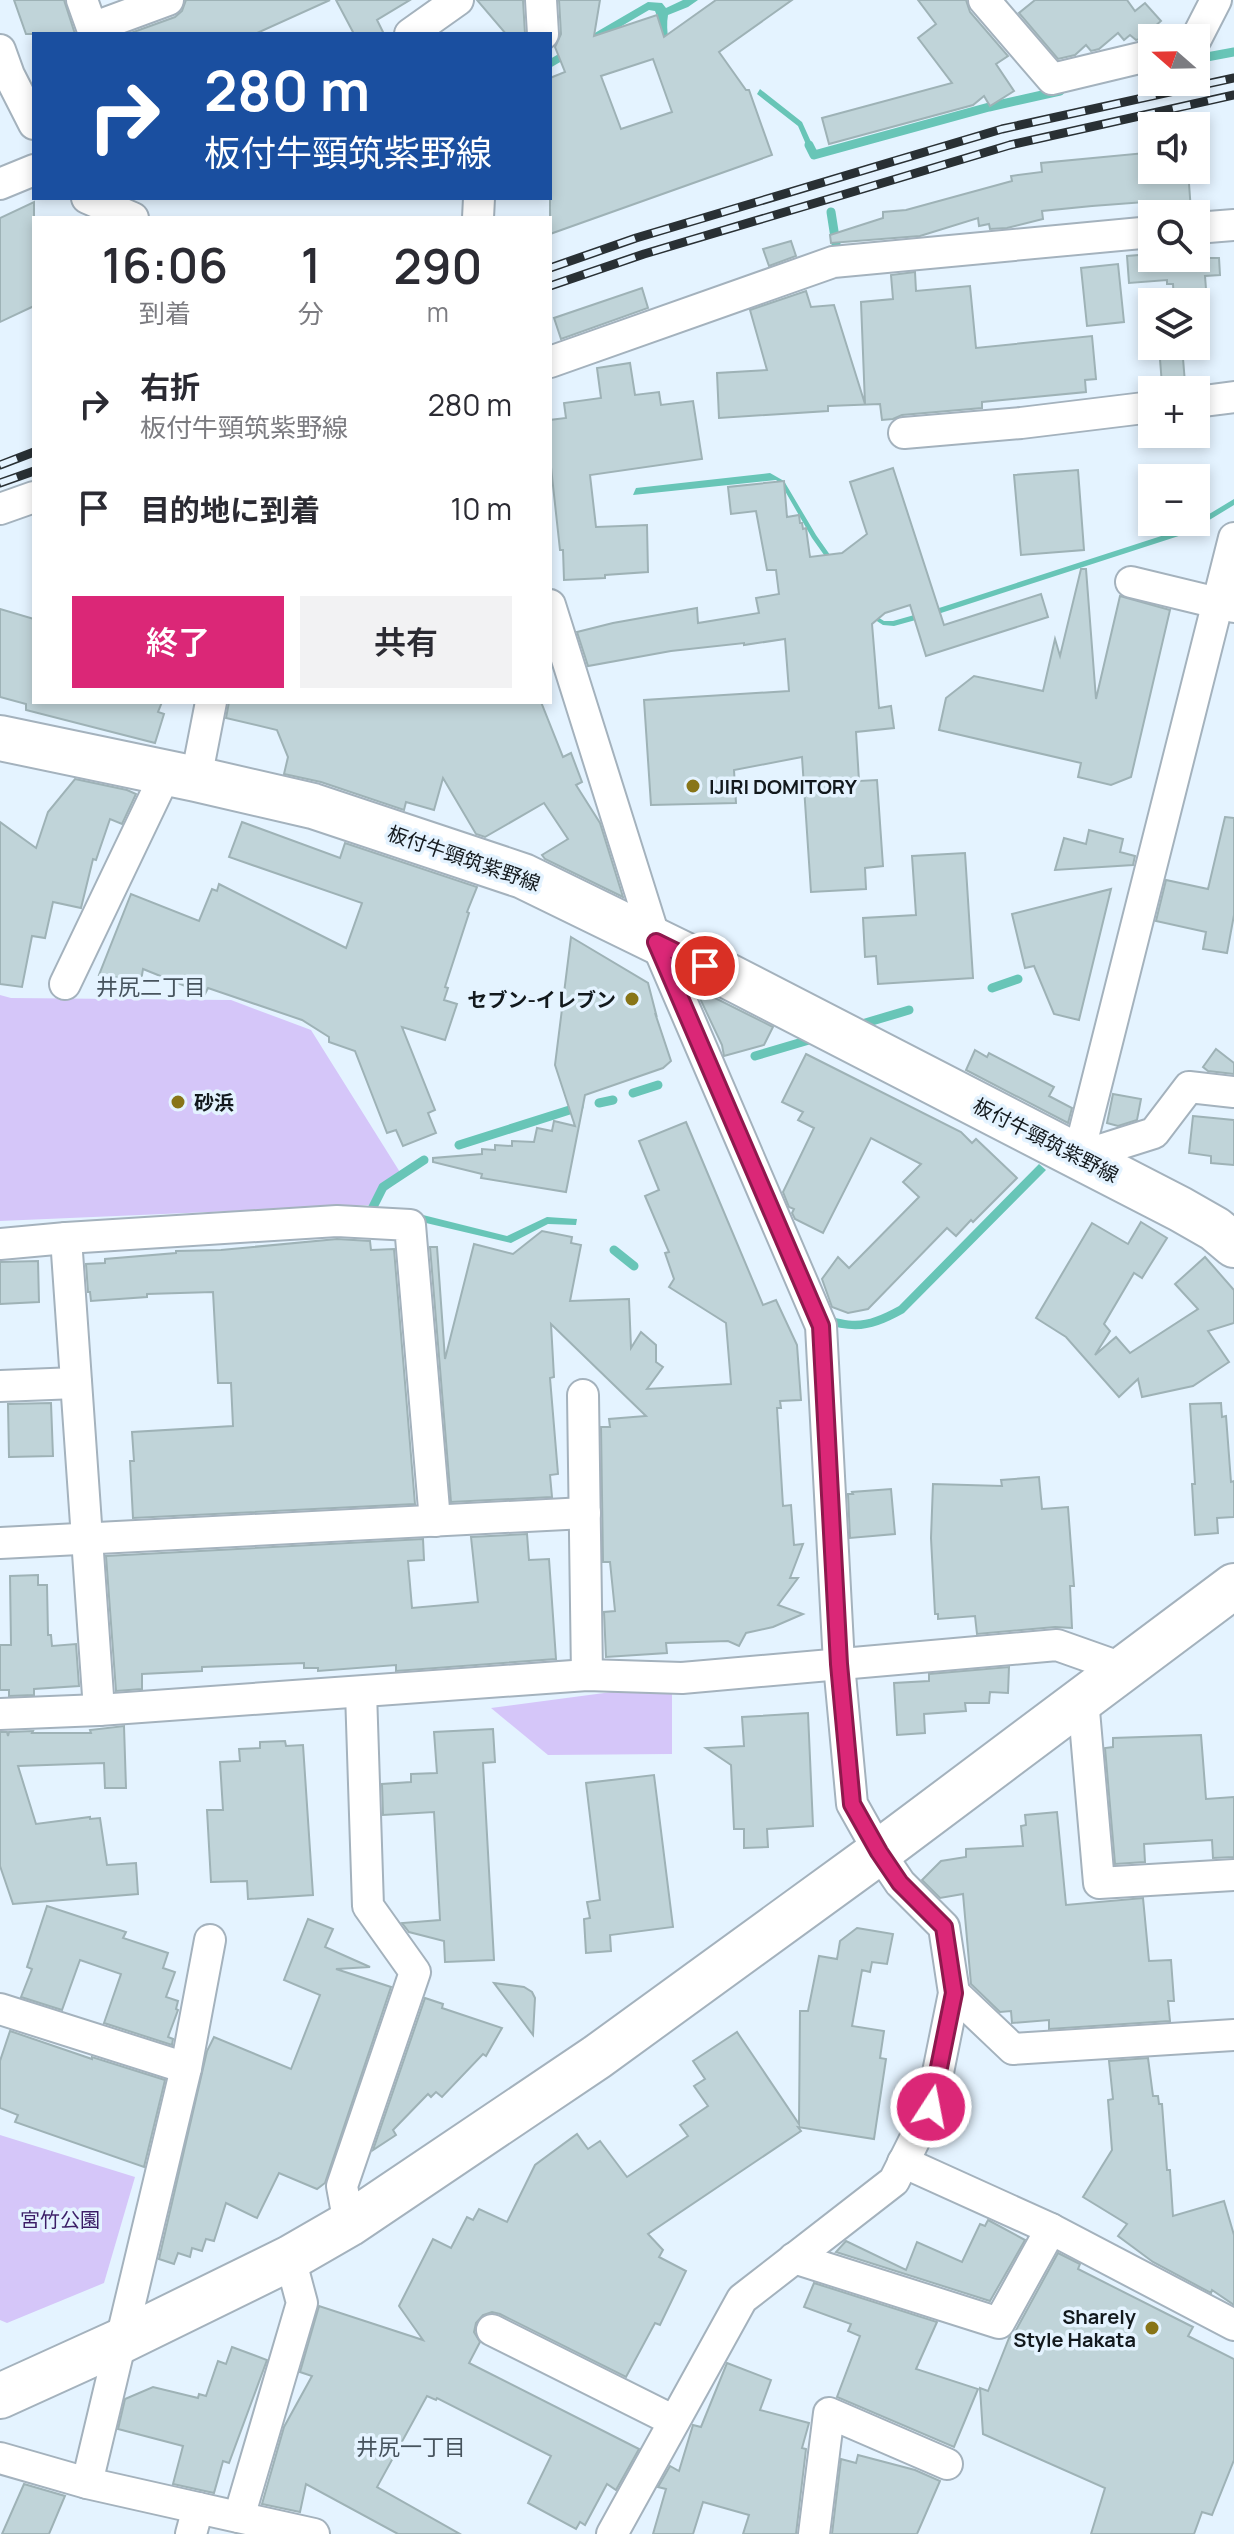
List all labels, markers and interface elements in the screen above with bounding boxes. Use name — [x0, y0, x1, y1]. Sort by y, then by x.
north arrow — [1138, 24, 1210, 96]
map controls — [1138, 24, 1210, 536]
text: 280 m — [204, 51, 370, 128]
icon: right — [72, 64, 176, 168]
button: sound — [1138, 112, 1210, 184]
text: 板付牛頸筑紫野線 — [204, 128, 492, 177]
button: search — [1138, 200, 1210, 272]
text: 16:06 — [102, 232, 228, 297]
text: 1 — [301, 232, 321, 297]
text: 290 — [393, 233, 482, 298]
button: layers — [1138, 288, 1210, 360]
text: m — [427, 294, 449, 330]
text: 到着 — [139, 295, 191, 331]
text: 分 — [298, 295, 324, 331]
text: 右折 — [140, 366, 200, 407]
button: + — [1138, 376, 1210, 448]
icon: right — [72, 382, 116, 426]
text: 280 m — [428, 384, 512, 425]
text: 板付牛頸筑紫野線 — [140, 409, 348, 445]
button: − — [1138, 464, 1210, 536]
icon: arrive — [72, 486, 116, 530]
text: 10 m — [451, 488, 512, 529]
text: 目的地に到着 — [140, 489, 320, 530]
button: 終了 — [72, 596, 284, 688]
button: 共有 — [300, 596, 512, 688]
place label: IJIRI DOMITORY — [709, 773, 858, 800]
marker: IJIRI DOMITORY — [684, 777, 702, 795]
street label: 板付牛頸筑紫野線 — [384, 819, 544, 897]
pin — [671, 932, 739, 1000]
icon: arrive — [683, 944, 727, 988]
district label: 井尻二丁目 — [96, 972, 206, 1002]
place label: セブン-イレブン — [468, 986, 616, 1013]
marker: セブン-イレブン — [623, 990, 641, 1008]
place label: 砂浜 — [194, 1089, 234, 1116]
street label: 板付牛頸筑紫野線 — [969, 1092, 1123, 1188]
marker: 砂浜 — [169, 1093, 187, 1111]
position arrow — [889, 2065, 973, 2149]
park label: 宮竹公園 — [20, 2206, 100, 2233]
place label: Sharely Style Hakata — [1013, 2303, 1137, 2353]
marker: Sharely Style Hakata — [1143, 2319, 1161, 2337]
district label: 井尻一丁目 — [356, 2432, 466, 2462]

